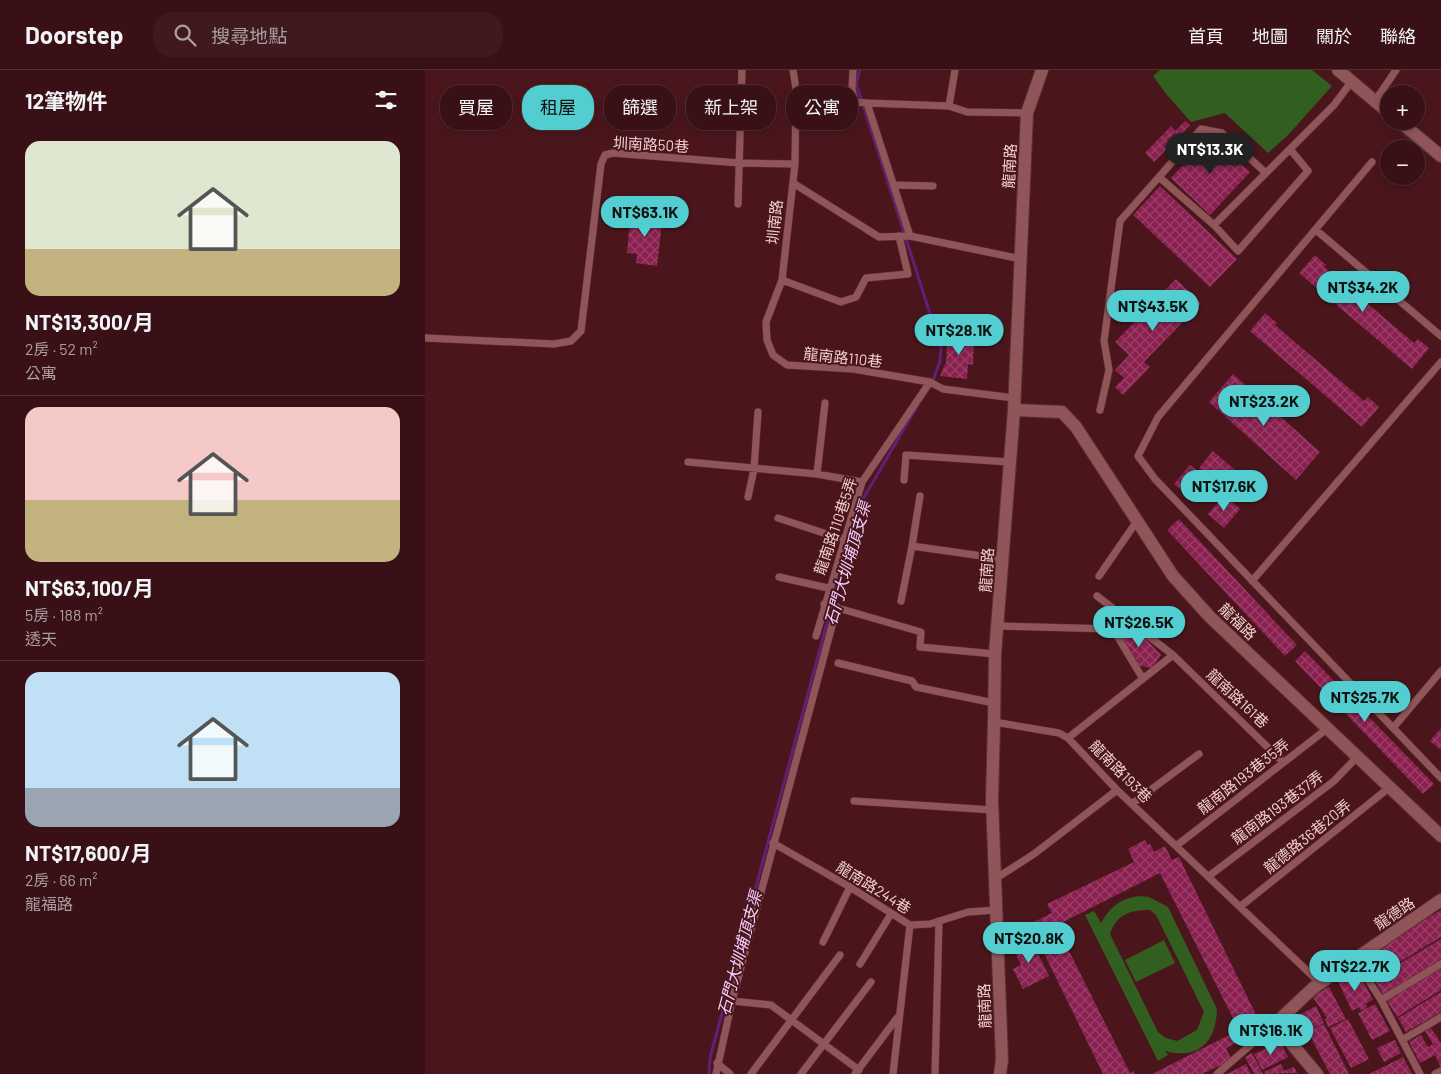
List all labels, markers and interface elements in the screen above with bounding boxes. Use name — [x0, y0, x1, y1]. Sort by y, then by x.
search box — [153, 12, 503, 57]
text: Doorstep — [25, 20, 123, 49]
icon: search — [171, 21, 199, 49]
text: 搜尋地點 — [211, 24, 287, 47]
text: 首頁 — [1188, 25, 1224, 47]
text: 地圖 — [1252, 25, 1288, 47]
text: 關於 — [1316, 25, 1352, 47]
text: 聯絡 — [1380, 25, 1416, 47]
chip: 買屋 — [440, 85, 512, 130]
chip: 租屋 — [522, 85, 594, 130]
chip: 篩選 — [604, 85, 676, 130]
chip: 新上架 — [686, 85, 776, 130]
chip: 公寓 — [786, 85, 858, 130]
map controls — [1380, 85, 1425, 185]
button: + — [1380, 85, 1425, 130]
icon: filters — [372, 86, 400, 114]
text: 12筆物件 — [25, 88, 107, 113]
pin: NT$13.3K — [1158, 132, 1262, 175]
street label: 圳南路50巷 — [612, 133, 690, 155]
text: NT$13.3K — [1177, 139, 1243, 158]
button: − — [1380, 140, 1425, 185]
street label: 龍南路 — [999, 143, 1019, 189]
icon: home — [168, 174, 258, 264]
pin: NT$63.1K — [593, 196, 697, 238]
street label: 圳南路 — [763, 199, 785, 245]
text: NT$63.1K — [612, 202, 678, 221]
pin: NT$34.2K — [1311, 270, 1415, 313]
text: NT$34.2K — [1328, 277, 1398, 296]
pin: NT$43.5K — [1101, 290, 1205, 332]
text: NT$43.5K — [1118, 296, 1188, 315]
text: NT$13,300/月 — [25, 309, 154, 334]
pin: NT$28.1K — [907, 314, 1011, 356]
text: NT$28.1K — [926, 320, 992, 339]
text: 2房 · 52 m² — [25, 339, 98, 358]
street label: 龍南路110巷 — [803, 344, 883, 370]
text: 公寓 — [25, 363, 57, 382]
pin: NT$23.2K — [1212, 384, 1316, 427]
text: NT$23.2K — [1229, 391, 1299, 410]
icon: home — [168, 439, 258, 529]
pin: NT$17.6K — [1172, 470, 1276, 512]
street label: 龍南路110巷5弄 — [810, 475, 860, 577]
text: NT$17.6K — [1192, 476, 1256, 495]
water label: 石門大圳埔頂支渠 — [820, 497, 874, 627]
street label: 龍南路 — [975, 547, 997, 593]
text: NT$63,100/月 — [25, 575, 154, 600]
street label: 龍福路 — [1216, 599, 1260, 643]
text: 5房 · 188 m² — [25, 605, 103, 624]
pin: NT$26.5K — [1087, 606, 1191, 648]
text: NT$26.5K — [1104, 612, 1174, 631]
text: 透天 — [25, 629, 57, 648]
street label: 龍南路161巷 — [1203, 665, 1273, 731]
pin: NT$25.7K — [1313, 680, 1417, 723]
text: NT$25.7K — [1330, 687, 1400, 706]
icon: home — [168, 704, 258, 794]
street label: 龍南路193巷35弄 — [1194, 735, 1292, 817]
street label: 龍南路193巷 — [1086, 736, 1156, 806]
street label: 龍南路193巷37弄 — [1227, 767, 1327, 847]
street label: 龍德路36巷20弄 — [1260, 795, 1354, 877]
text: NT$17,600/月 — [25, 840, 151, 865]
street label: 龍南路244巷 — [833, 857, 915, 917]
text: 2房 · 66 m² — [25, 870, 97, 889]
water label: 石門大圳埔頂支渠 — [713, 887, 765, 1017]
street label: 龍德路 — [1370, 893, 1418, 933]
text: 龍福路 — [25, 894, 73, 913]
pin: NT$20.8K — [977, 922, 1081, 964]
text: NT$20.8K — [994, 928, 1064, 947]
pin: NT$22.7K — [1303, 950, 1407, 992]
text: NT$22.7K — [1320, 956, 1390, 975]
street label: 龍南路 — [974, 983, 994, 1029]
pin: NT$16.1K — [1219, 1014, 1323, 1056]
text: NT$16.1K — [1239, 1020, 1303, 1039]

